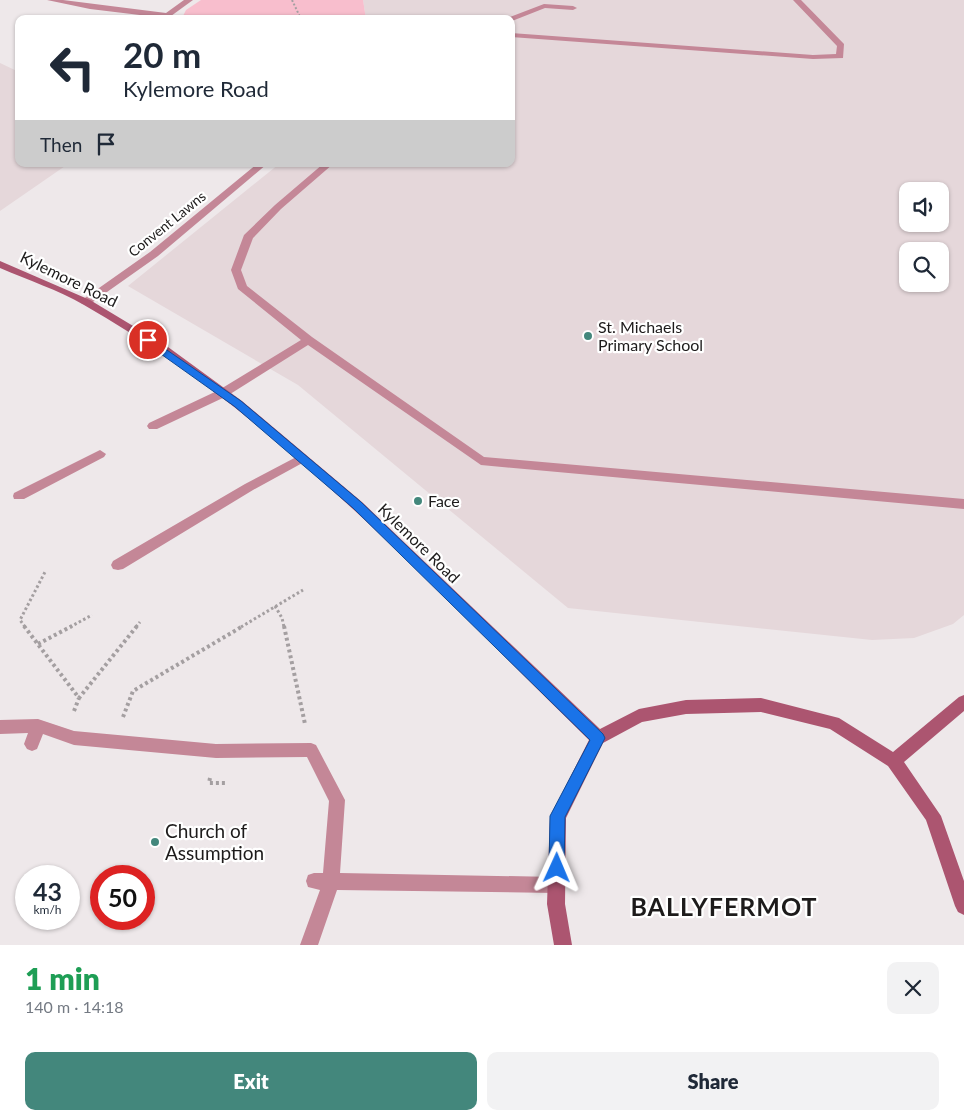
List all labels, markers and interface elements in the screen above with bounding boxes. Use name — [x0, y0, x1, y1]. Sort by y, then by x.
text: 20 m — [123, 33, 201, 75]
icon: left — [40, 35, 105, 100]
text: Kylemore Road — [123, 75, 269, 102]
icon: arrive — [92, 130, 120, 158]
text: Then — [40, 133, 82, 156]
map controls — [899, 182, 949, 292]
button: sound — [899, 182, 949, 232]
street label: Convent Lawns — [125, 187, 209, 260]
button: search — [899, 242, 949, 292]
street label: Kylemore Road — [17, 247, 121, 310]
place label: St. Michaels Primary School — [598, 317, 703, 354]
pin — [127, 319, 169, 361]
icon: arrive — [134, 326, 162, 354]
marker: St. Michaels Primary School — [582, 330, 594, 342]
place label: Face — [428, 491, 460, 510]
marker: Face — [412, 495, 424, 507]
street label: Kylemore Road — [375, 499, 464, 586]
place label: Church of Assumption — [165, 819, 264, 864]
marker: Church of Assumption — [149, 836, 161, 848]
position arrow — [530, 841, 582, 893]
speed limit sign: 50 — [90, 865, 155, 930]
text: 43 — [33, 876, 62, 906]
district label: BALLYFERMOT — [630, 891, 818, 921]
text: km/h — [33, 902, 62, 917]
text: 1 min — [25, 960, 100, 996]
button: close — [887, 962, 939, 1014]
text: 140 m · 14:18 — [25, 997, 124, 1016]
button: Exit — [25, 1052, 477, 1110]
button: Share — [487, 1052, 939, 1110]

